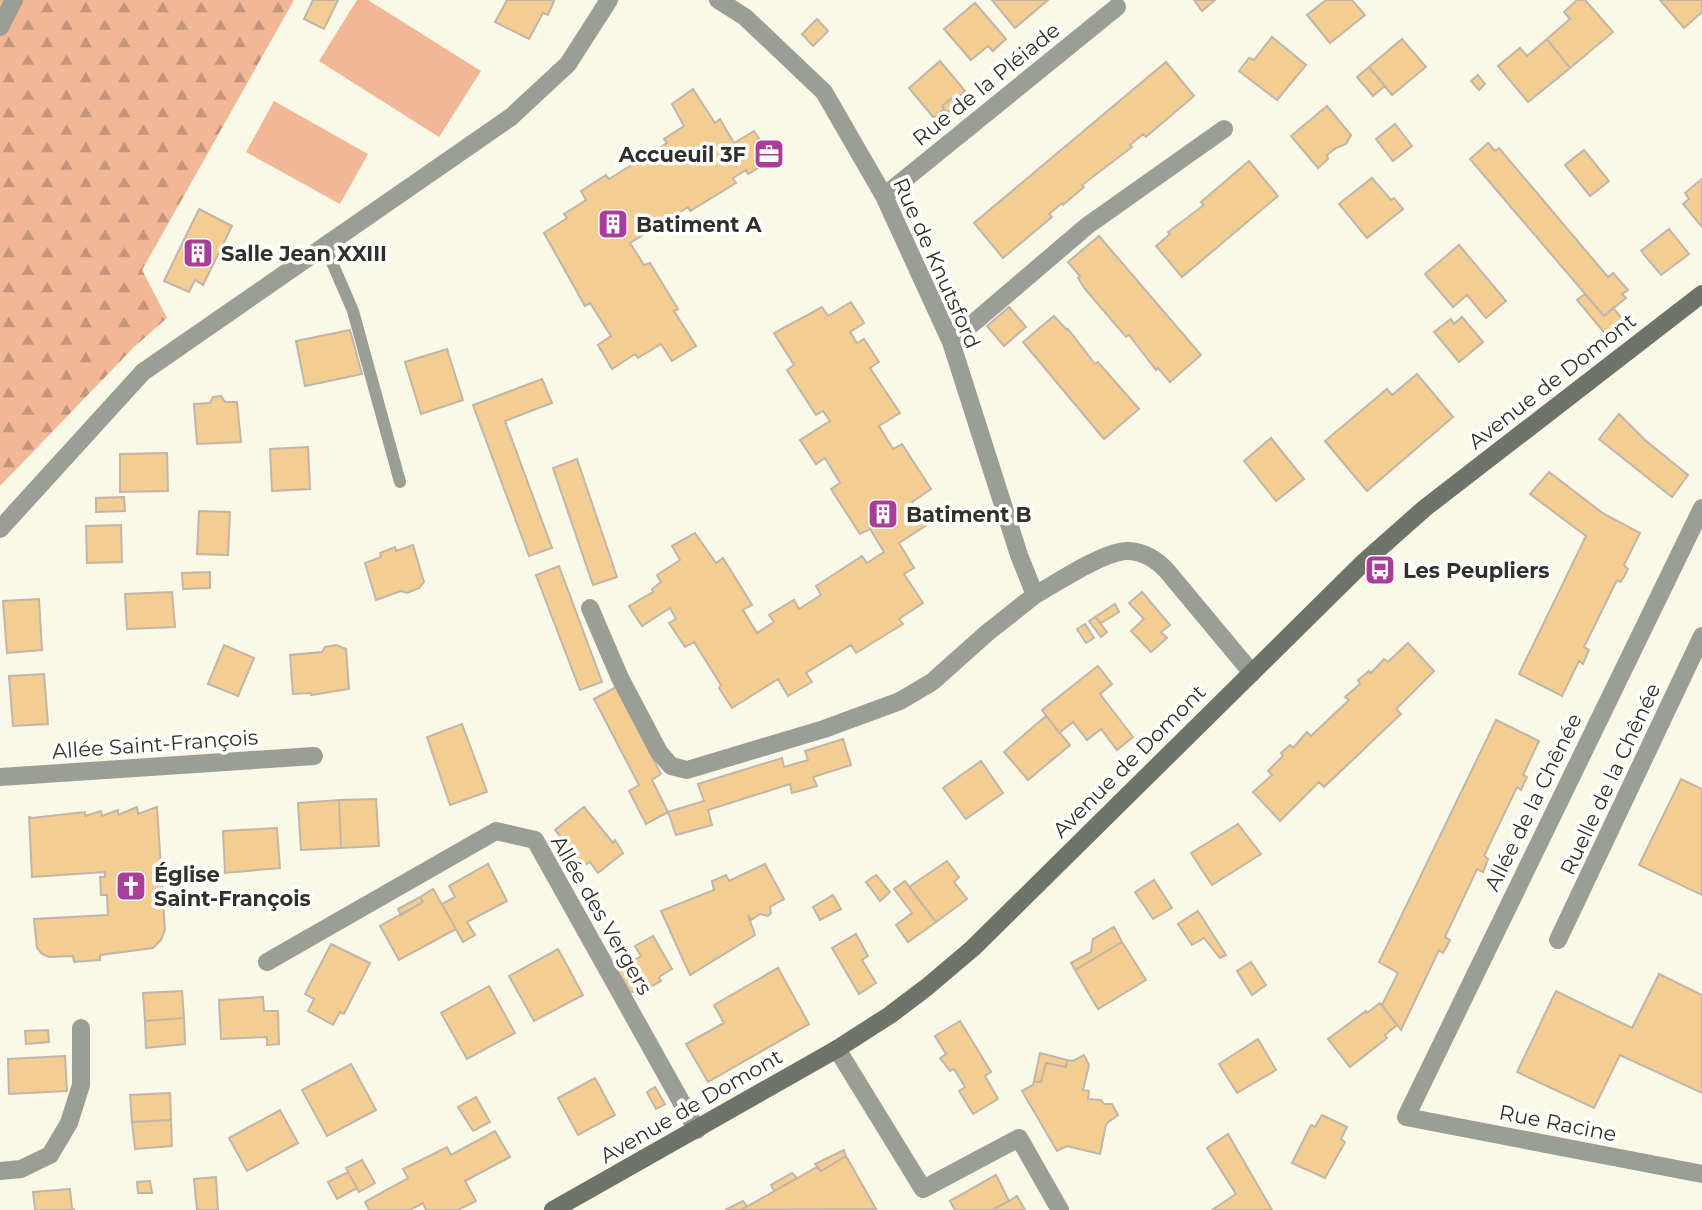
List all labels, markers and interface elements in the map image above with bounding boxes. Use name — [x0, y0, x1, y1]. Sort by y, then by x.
street label: Rue de la Pléiade — [907, 17, 1065, 151]
office icon: Accueuil 3F — [752, 137, 786, 171]
place label: Accueuil 3F — [618, 142, 746, 167]
street label: Rue de Knutsford — [888, 174, 986, 352]
building icon: Batiment A — [596, 207, 630, 241]
place label: Batiment A — [636, 212, 762, 237]
building icon: Salle Jean XXIII — [181, 236, 215, 270]
place label: Salle Jean XXIII — [221, 241, 387, 266]
street label: Avenue de Domont — [1463, 308, 1641, 454]
building icon: Batiment B — [866, 497, 900, 531]
place label: Batiment B — [906, 502, 1032, 527]
bus stop icon: Les Peupliers — [1363, 553, 1397, 587]
place label: Les Peupliers — [1403, 558, 1549, 583]
street label: Avenue de Domont — [1047, 679, 1211, 843]
street label: Ruelle de la Chênée — [1555, 679, 1665, 879]
street label: Allée de la Chênée — [1479, 709, 1587, 895]
street label: Allée Saint-François — [51, 724, 259, 764]
street label: Allée des Vergers — [546, 831, 658, 999]
place label: Église Saint-François — [154, 862, 311, 911]
church icon: Église Saint-François — [114, 869, 148, 903]
street label: Avenue de Domont — [596, 1044, 786, 1168]
street label: Rue Racine — [1497, 1099, 1619, 1147]

